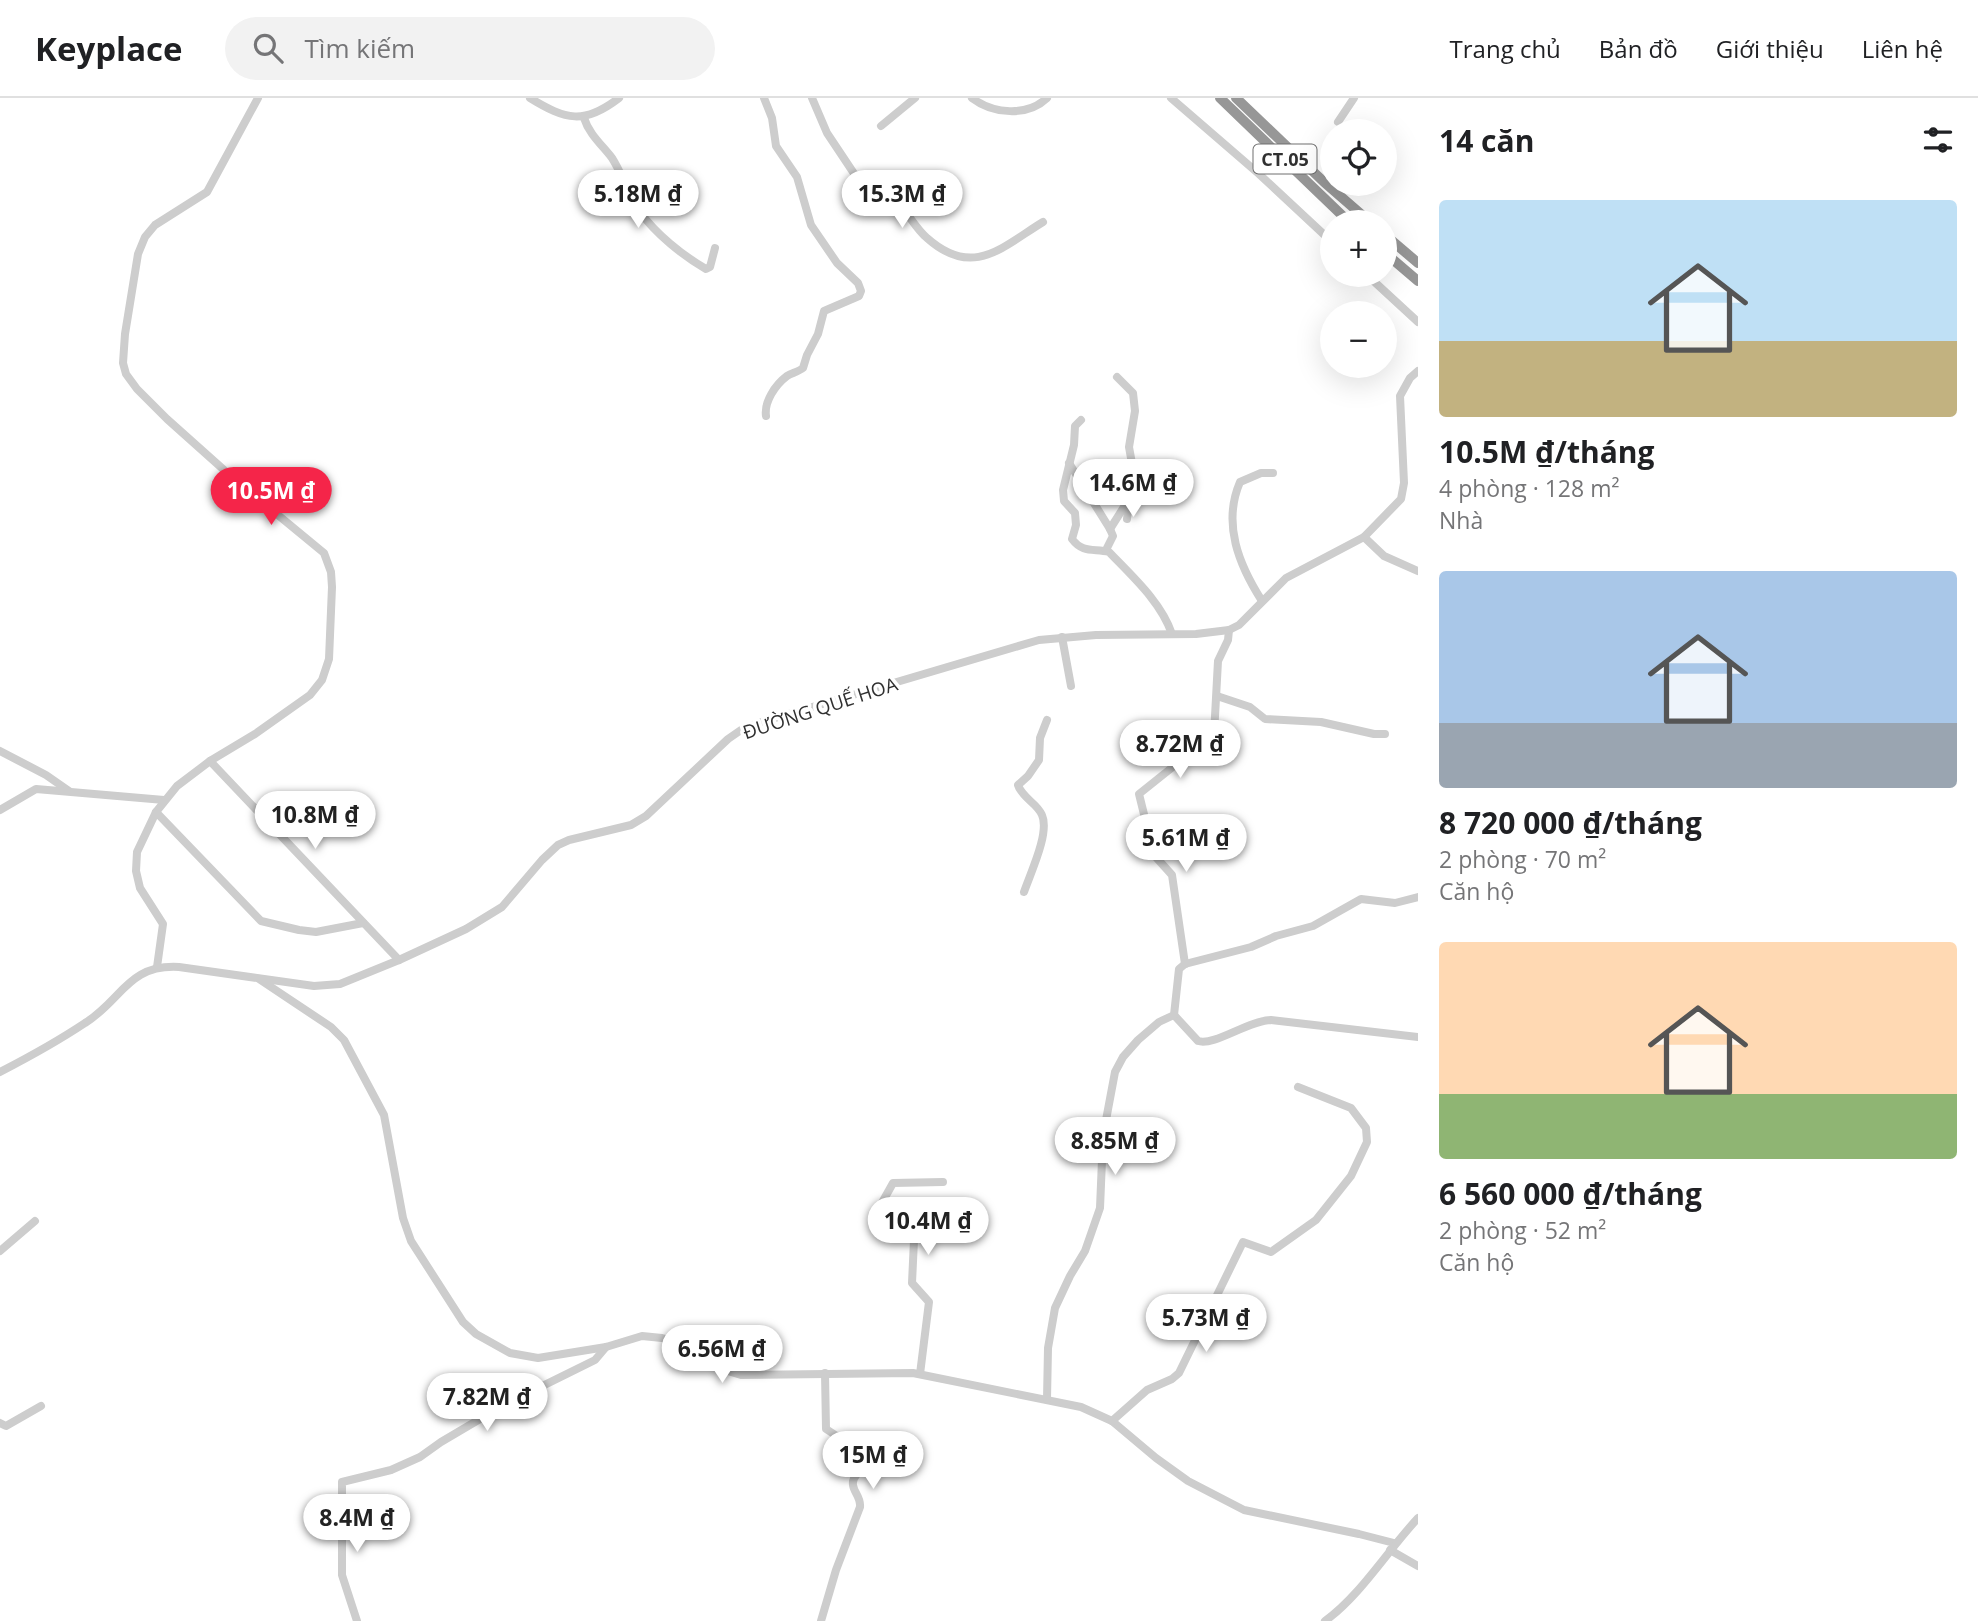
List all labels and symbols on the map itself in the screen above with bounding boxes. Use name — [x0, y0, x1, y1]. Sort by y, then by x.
road number: CT.05 — [1254, 144, 1316, 174]
pin: 5.18M ₫ — [573, 170, 703, 230]
pin: 15.3M ₫ — [837, 170, 967, 230]
pin: 14.6M ₫ — [1068, 460, 1198, 519]
pin: 10.5M ₫ — [206, 468, 336, 527]
street label: ĐƯỜNG QUẾ HOA — [739, 671, 901, 745]
pin: 8.72M ₫ — [1115, 720, 1245, 780]
pin: 10.8M ₫ — [250, 792, 380, 851]
pin: 5.61M ₫ — [1121, 814, 1251, 874]
pin: 8.85M ₫ — [1050, 1118, 1180, 1177]
pin: 10.4M ₫ — [863, 1198, 993, 1257]
pin: 5.73M ₫ — [1141, 1294, 1271, 1354]
pin: 6.56M ₫ — [657, 1326, 787, 1385]
pin: 7.82M ₫ — [422, 1374, 552, 1433]
pin: 15M ₫ — [824, 1432, 922, 1491]
pin: 8.4M ₫ — [300, 1494, 414, 1554]

